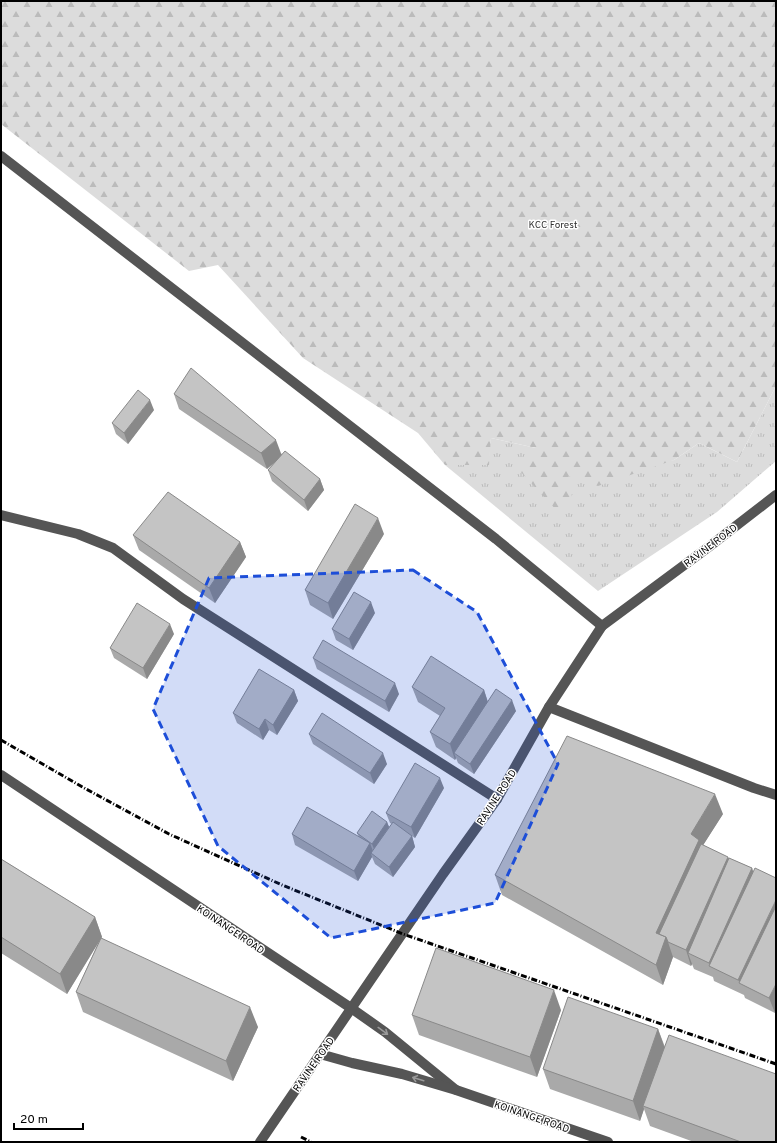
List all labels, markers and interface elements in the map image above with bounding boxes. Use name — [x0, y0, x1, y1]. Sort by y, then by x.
park label: KCC Forest — [528, 219, 578, 232]
street label: RAVINE ROAD — [681, 522, 740, 571]
street label: RAVINE ROAD — [474, 767, 520, 828]
street label: KOINANGE ROAD — [194, 903, 267, 958]
one-way arrow — [377, 1026, 388, 1035]
street label: RAVINE ROAD — [291, 1035, 338, 1095]
one-way arrow — [412, 1075, 425, 1082]
street label: KOINANGE ROAD — [492, 1098, 571, 1136]
scale bar — [14, 1105, 83, 1131]
text: 20 m — [20, 1112, 48, 1128]

